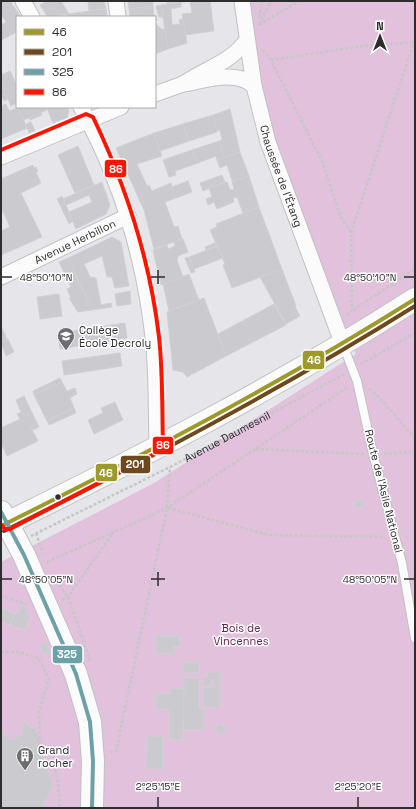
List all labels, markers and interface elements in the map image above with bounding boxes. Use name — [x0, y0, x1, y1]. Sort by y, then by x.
legend — [16, 16, 156, 108]
north arrow — [360, 16, 400, 56]
text: N — [376, 19, 384, 33]
text: 46 — [52, 24, 67, 40]
text: 201 — [52, 44, 72, 60]
text: 325 — [52, 64, 74, 80]
text: 86 — [52, 84, 67, 100]
street label: Chaussée de l'Étang — [257, 124, 306, 229]
line badge: 86 — [104, 159, 127, 178]
text: 86 — [109, 162, 123, 176]
street label: Avenue Herbillon — [32, 216, 118, 267]
text: 48°50'10"N — [20, 271, 72, 284]
text: 48°50'10"N — [344, 271, 396, 284]
place label: Collège École Decroly — [79, 323, 151, 350]
school or university icon: Collège École Decroly — [56, 326, 76, 351]
line badge: 46 — [302, 350, 325, 370]
text: 46 — [307, 353, 321, 367]
street label: Avenue Daumesnil — [182, 408, 273, 465]
street label: Route de l'Asile National — [362, 428, 406, 554]
line badge: 86 — [152, 436, 174, 455]
text: 86 — [156, 438, 170, 452]
line badge: 201 — [120, 455, 151, 474]
text: 201 — [126, 457, 144, 471]
line badge: 46 — [95, 463, 118, 482]
text: 46 — [99, 466, 113, 480]
unlabelled marker — [53, 492, 63, 502]
text: 48°50'05"N — [19, 573, 73, 586]
text: 48°50'05"N — [343, 573, 397, 586]
park label: Bois de Vincennes — [213, 621, 269, 648]
line badge: 325 — [52, 645, 83, 664]
text: 325 — [57, 647, 77, 661]
place label: Grand rocher — [38, 743, 73, 770]
building icon: Grand rocher — [15, 746, 35, 771]
text: 2°25'15"E — [136, 780, 181, 793]
text: 2°25'20"E — [335, 780, 382, 793]

